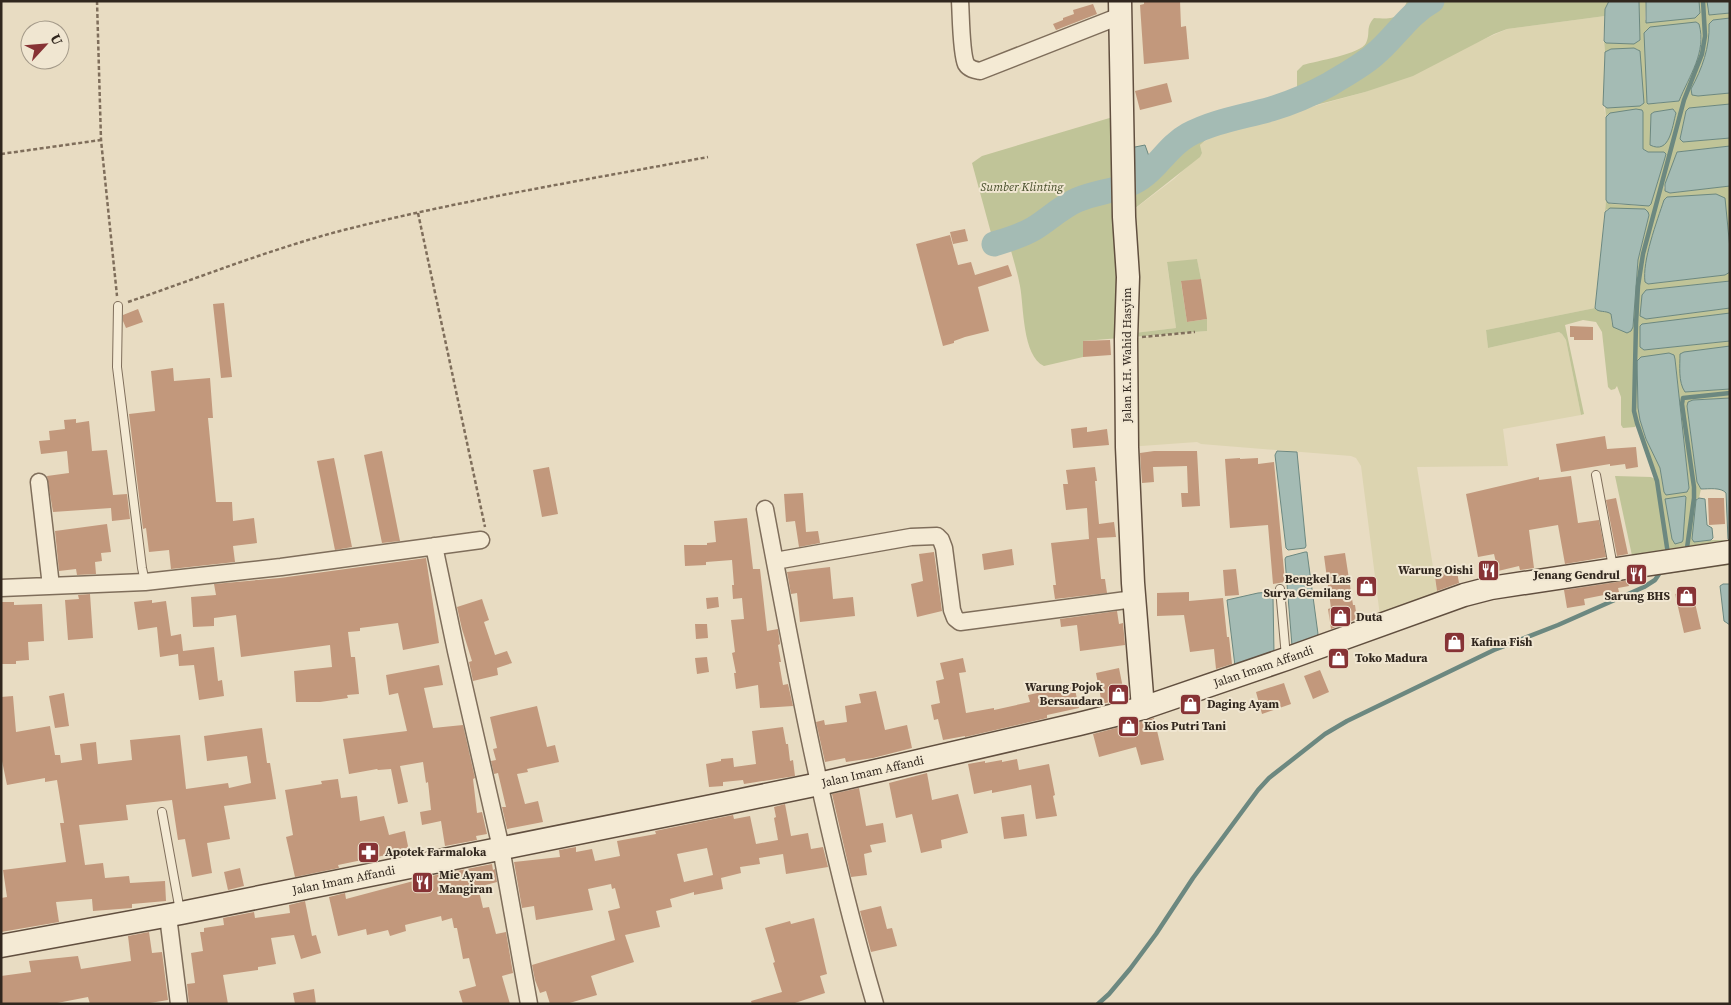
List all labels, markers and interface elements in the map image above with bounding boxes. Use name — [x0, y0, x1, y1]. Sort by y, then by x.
north arrow — [20, 20, 70, 70]
text: U — [45, 30, 68, 48]
park label: Sumber Klinting — [981, 179, 1065, 195]
street label: Jalan K.H. Wahid Hasyim — [1119, 287, 1135, 424]
restaurant icon: Warung Oishi — [1477, 558, 1501, 582]
place label: Warung Oishi — [1398, 562, 1473, 578]
restaurant icon: Jenang Gendrul — [1624, 563, 1648, 587]
place label: Jenang Gendrul — [1533, 567, 1620, 583]
place label: Bengkel Las Surya Gemilang — [1263, 571, 1352, 601]
shop icon: Bengkel Las Surya Gemilang — [1355, 574, 1379, 598]
shop icon: Sarung BHS — [1674, 584, 1698, 608]
place label: Sarung BHS — [1604, 588, 1670, 604]
shop icon: Duta — [1328, 605, 1352, 629]
place label: Duta — [1356, 609, 1383, 625]
shop icon: Kafina Fish — [1443, 630, 1467, 654]
place label: Kafina Fish — [1471, 634, 1533, 650]
street label: Jalan Imam Affandi — [1210, 642, 1316, 692]
shop icon: Toko Madura — [1327, 646, 1351, 670]
place label: Toko Madura — [1355, 650, 1428, 666]
place label: Warung Pojok Bersaudara — [1025, 679, 1104, 709]
shop icon: Warung Pojok Bersaudara — [1107, 682, 1131, 706]
shop icon: Daging Ayam — [1179, 692, 1203, 716]
place label: Daging Ayam — [1207, 696, 1279, 712]
shop icon: Kios Putri Tani — [1116, 714, 1140, 738]
place label: Kios Putri Tani — [1144, 718, 1226, 734]
street label: Jalan Imam Affandi — [819, 752, 926, 791]
pharmacy icon: Apotek Farmaloka — [357, 840, 381, 864]
place label: Apotek Farmaloka — [385, 844, 487, 860]
street label: Jalan Imam Affandi — [290, 862, 397, 899]
place label: Mie Ayam Mangiran — [439, 867, 493, 897]
restaurant icon: Mie Ayam Mangiran — [411, 870, 435, 894]

